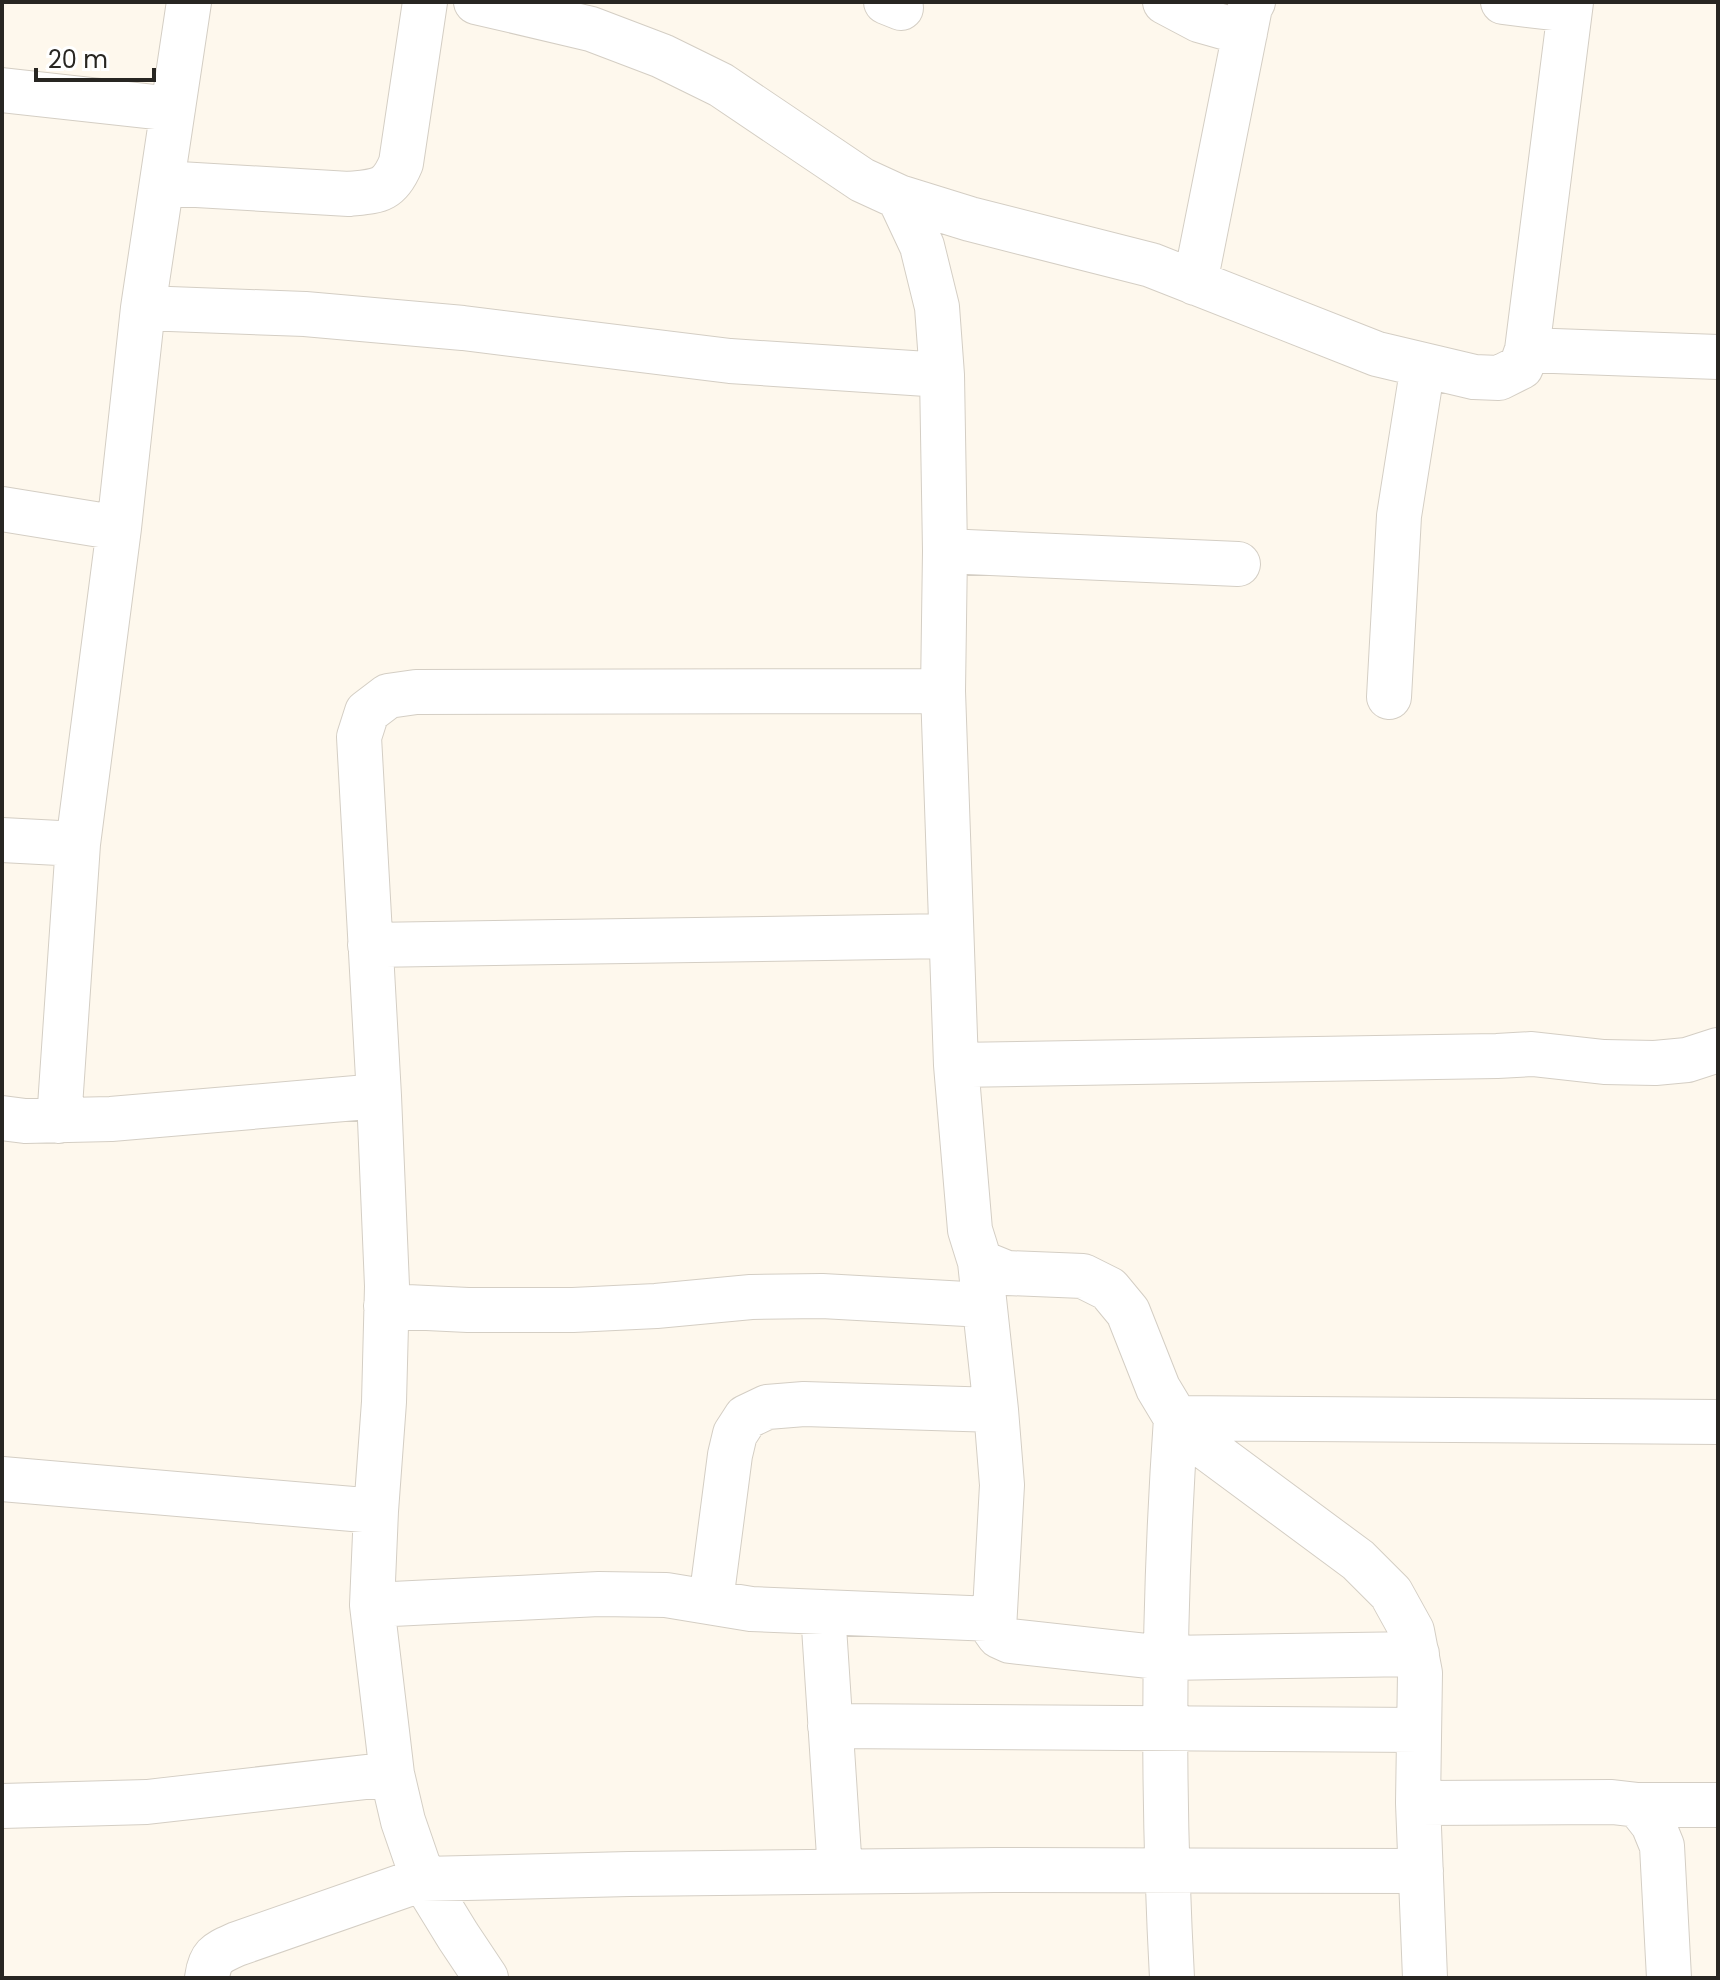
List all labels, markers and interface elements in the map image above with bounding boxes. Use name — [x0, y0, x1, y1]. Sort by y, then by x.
scale bar — [36, 32, 154, 82]
text: 20 m — [48, 43, 108, 76]

